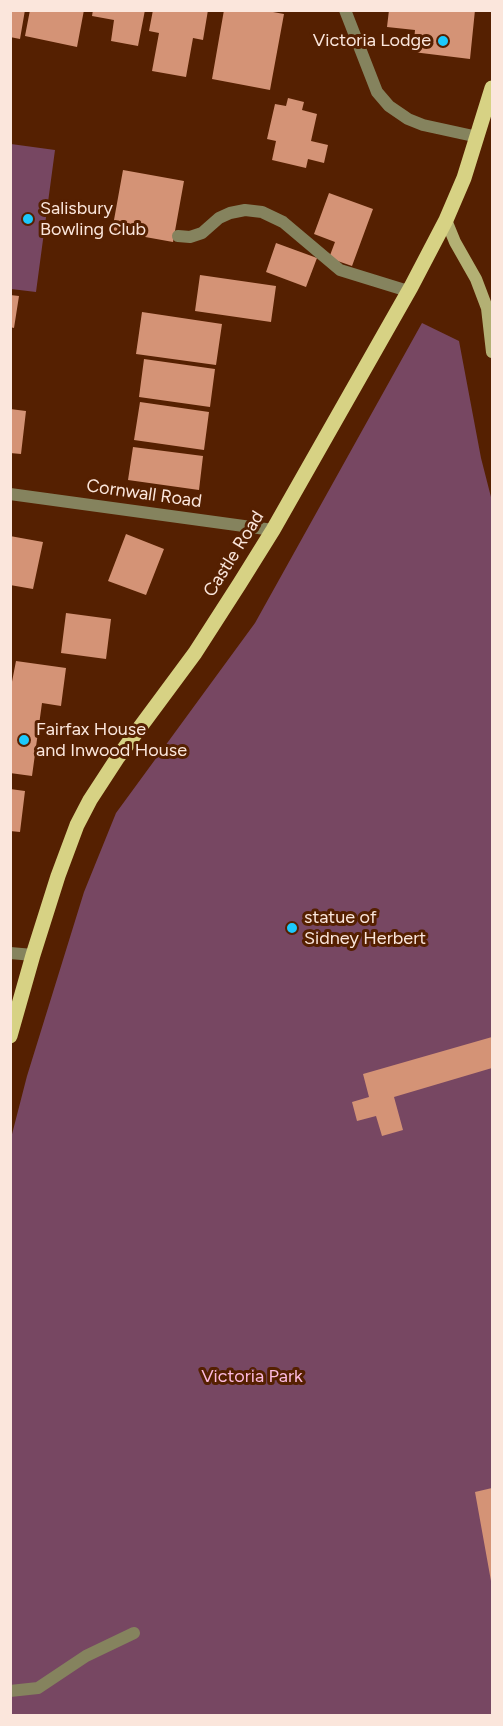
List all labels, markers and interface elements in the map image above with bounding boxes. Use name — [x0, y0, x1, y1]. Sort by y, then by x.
place label: Victoria Lodge — [313, 30, 431, 52]
marker: Victoria Lodge — [436, 34, 450, 48]
place label: Salisbury Bowling Club — [40, 198, 146, 240]
marker: Salisbury Bowling Club — [21, 212, 35, 226]
street label: Cornwall Road — [85, 475, 203, 513]
street label: Castle Road — [199, 507, 269, 601]
place label: Fairfax House and Inwood House — [36, 719, 187, 762]
marker: Fairfax House and Inwood House — [17, 733, 31, 747]
place label: statue of Sidney Herbert — [304, 907, 426, 950]
marker: statue of Sidney Herbert — [285, 921, 299, 935]
park label: Victoria Park — [201, 1366, 303, 1388]

